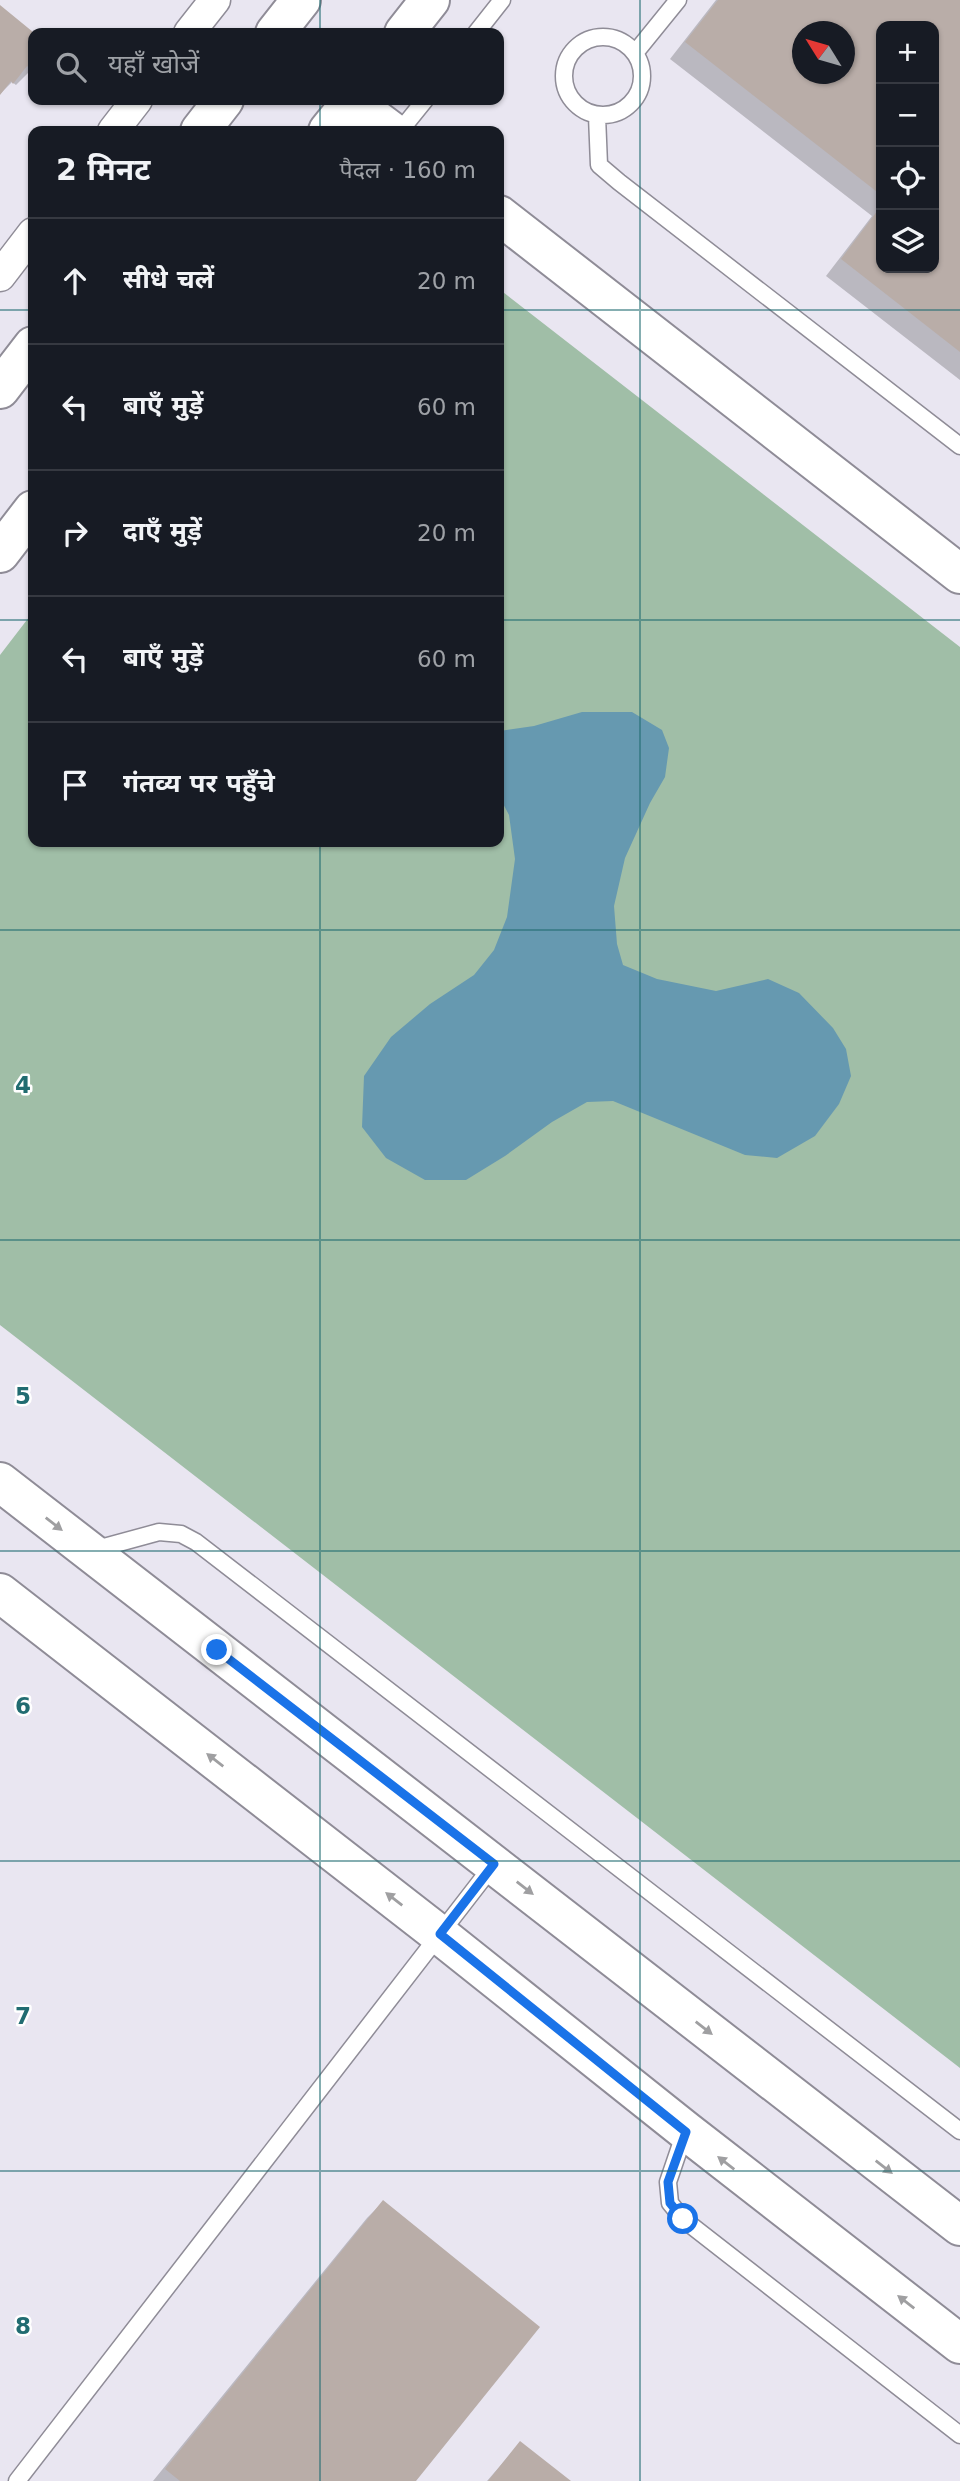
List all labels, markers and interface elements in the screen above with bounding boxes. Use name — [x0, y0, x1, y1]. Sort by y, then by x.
north arrow — [792, 21, 855, 84]
map controls — [876, 21, 939, 273]
button: + — [876, 21, 939, 84]
search box — [28, 28, 504, 105]
icon: search — [52, 48, 90, 86]
text: यहाँ खोजें — [108, 49, 199, 79]
button: − — [876, 84, 939, 147]
button: locate — [876, 147, 939, 210]
text: 2 मिनट — [56, 152, 150, 187]
text: पैदल · 160 m — [340, 157, 476, 183]
button: layers — [876, 210, 939, 273]
icon: ahead — [56, 262, 94, 300]
text: सीधे चलें — [123, 264, 214, 294]
text: 20 m — [417, 268, 476, 294]
icon: left — [56, 388, 94, 426]
text: बाएँ मुड़ें — [123, 390, 203, 420]
text: 60 m — [417, 394, 476, 420]
icon: right — [56, 514, 94, 552]
text: दाएँ मुड़ें — [123, 516, 202, 546]
text: 20 m — [417, 520, 476, 546]
icon: left — [56, 640, 94, 678]
text: बाएँ मुड़ें — [123, 642, 203, 672]
text: 60 m — [417, 646, 476, 672]
icon: arrive — [56, 766, 94, 804]
text: गंतव्य पर पहुँचे — [123, 768, 275, 798]
text: 4 — [15, 1072, 31, 1098]
text: 5 — [15, 1383, 31, 1409]
one-way arrow — [45, 1516, 63, 1530]
route end — [201, 1634, 232, 1665]
text: 6 — [15, 1693, 31, 1719]
one-way arrow — [206, 1752, 224, 1767]
one-way arrow — [515, 1880, 533, 1895]
one-way arrow — [386, 1892, 404, 1907]
text: 7 — [15, 2003, 31, 2029]
one-way arrow — [695, 2020, 713, 2035]
one-way arrow — [717, 2156, 735, 2170]
one-way arrow — [875, 2160, 893, 2174]
route start — [667, 2203, 698, 2234]
one-way arrow — [897, 2295, 915, 2309]
text: 8 — [15, 2313, 31, 2339]

